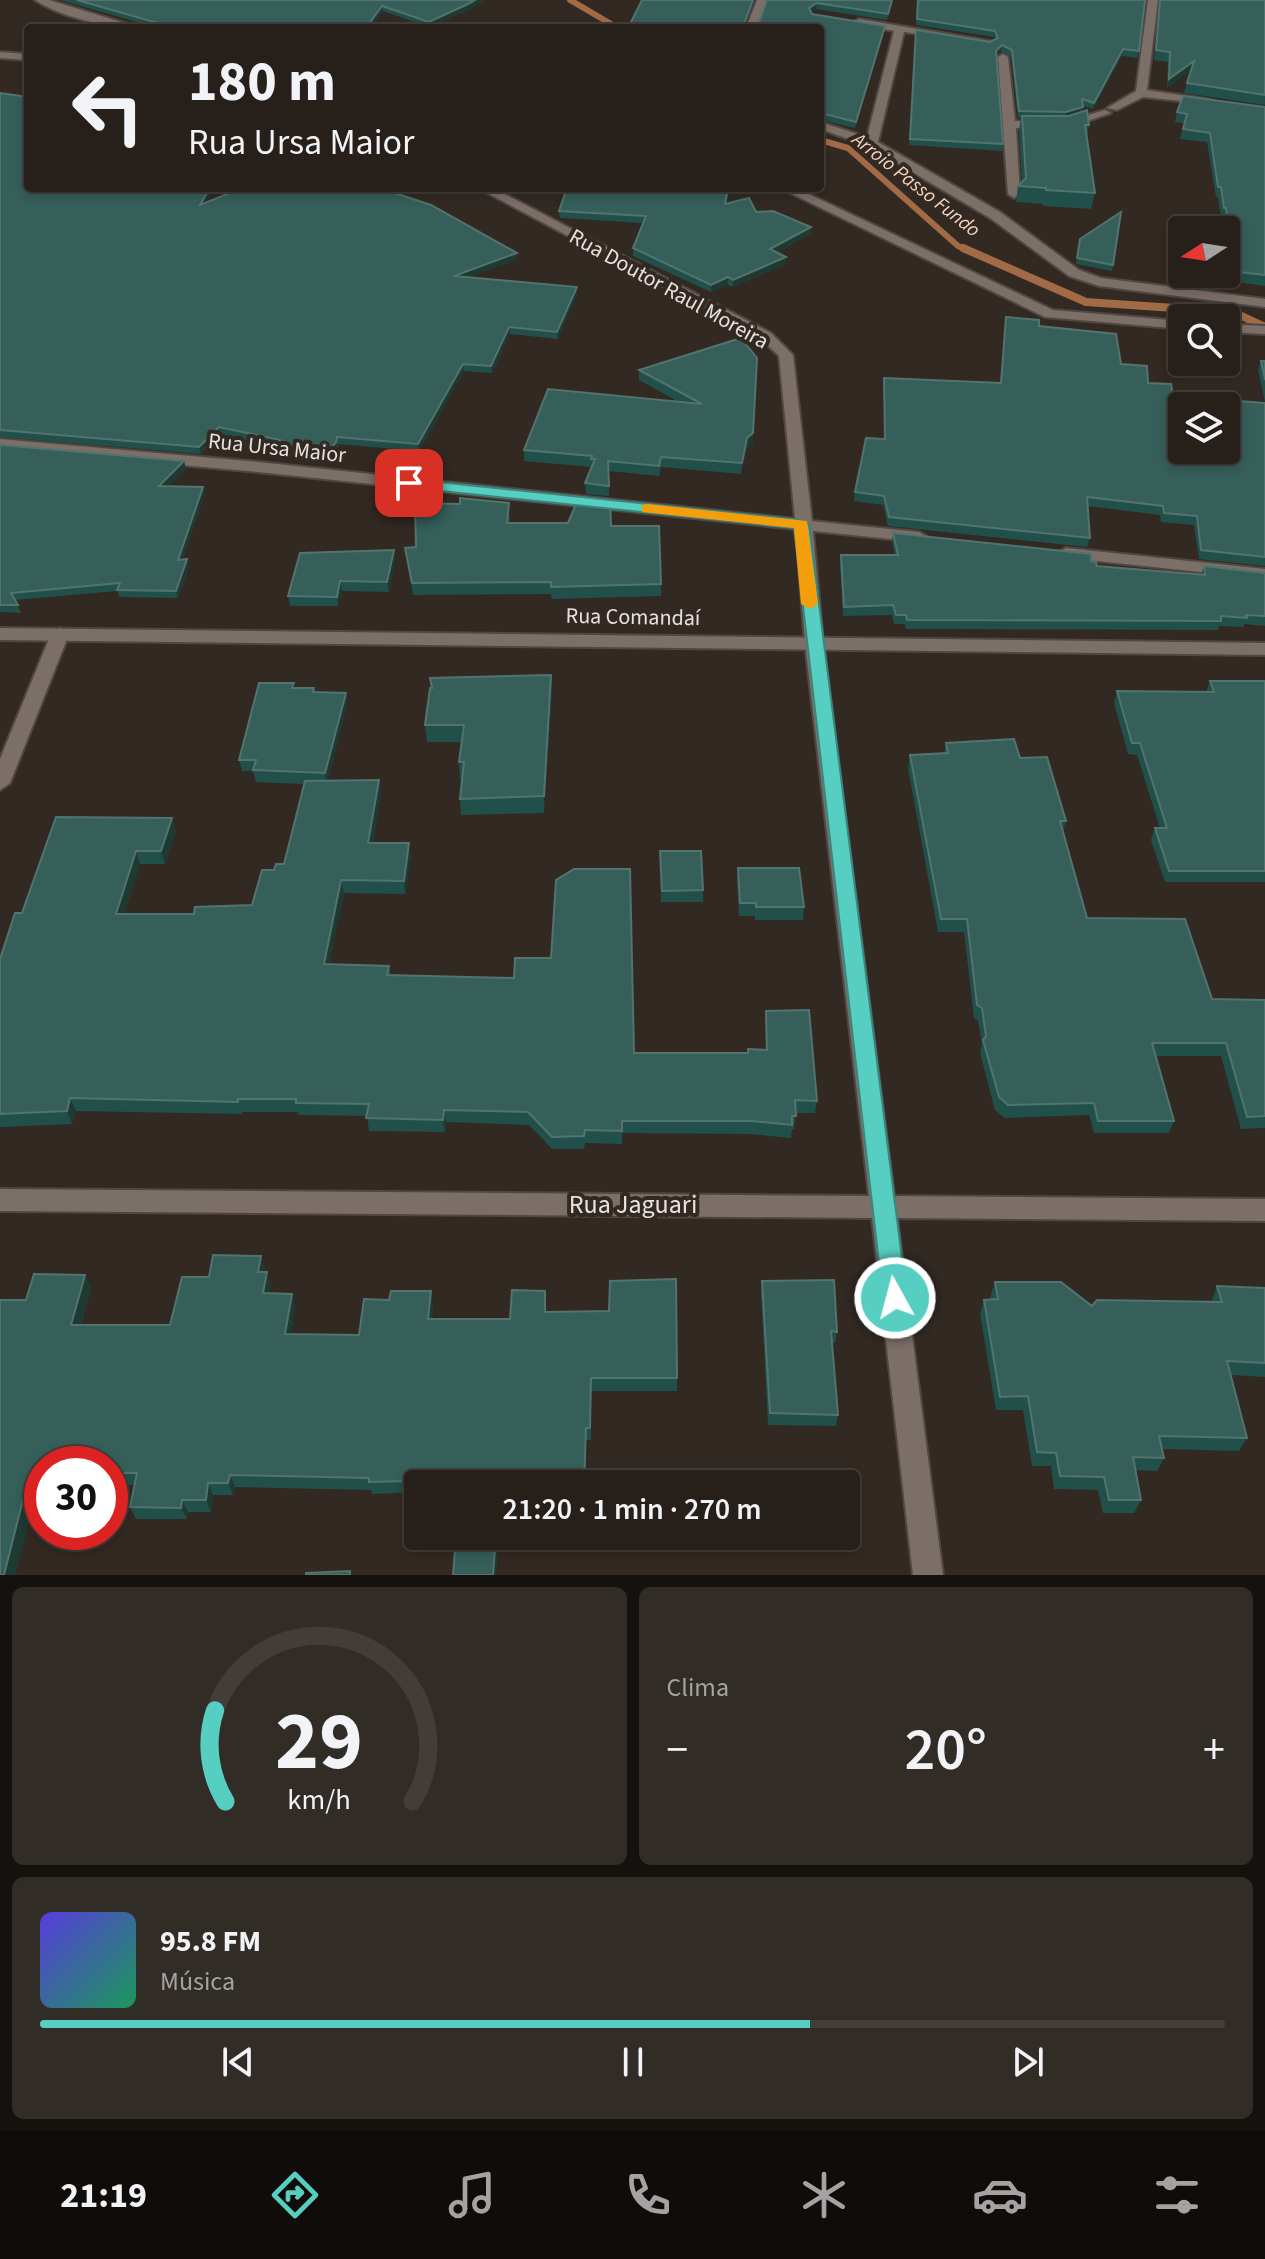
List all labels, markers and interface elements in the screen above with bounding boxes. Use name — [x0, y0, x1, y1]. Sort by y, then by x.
text: 180 m — [188, 43, 336, 122]
icon: left — [56, 56, 160, 160]
text: Rua Ursa Maior — [188, 117, 415, 168]
water label: Arroio Passo Fundo — [844, 125, 986, 244]
north arrow — [1168, 216, 1240, 288]
map controls — [1168, 216, 1240, 464]
street label: Rua Doutor Raul Moreira — [563, 221, 775, 357]
button: search — [1168, 304, 1240, 376]
button: layers — [1168, 392, 1240, 464]
street label: Rua Ursa Maior — [206, 425, 348, 471]
pin — [375, 449, 443, 517]
icon: arrive — [387, 461, 431, 505]
street label: Rua Comandaí — [565, 600, 701, 634]
street label: Rua Jaguari — [569, 1186, 697, 1223]
position arrow — [853, 1256, 937, 1340]
speed limit sign: 30 — [24, 1446, 128, 1550]
text: 21:20 · 1 min · 270 m — [502, 1488, 762, 1531]
text: Clima — [667, 1669, 729, 1706]
text: 29 — [275, 1683, 363, 1801]
text: 20° — [905, 1708, 987, 1793]
text: − — [667, 1719, 688, 1782]
text: + — [1203, 1719, 1225, 1782]
text: km/h — [288, 1780, 351, 1820]
text: 95.8 FM — [160, 1920, 261, 1963]
text: Música — [160, 1963, 235, 2000]
icon: previous — [216, 2040, 260, 2084]
icon: pause — [611, 2040, 655, 2084]
icon: next — [1006, 2040, 1050, 2084]
icon: directions — [267, 2167, 323, 2223]
icon: music — [444, 2167, 500, 2223]
icon: phone — [620, 2167, 676, 2223]
icon: climate — [796, 2167, 852, 2223]
icon: car — [972, 2167, 1028, 2223]
icon: filters — [1149, 2167, 1205, 2223]
text: 21:19 — [60, 2170, 147, 2221]

